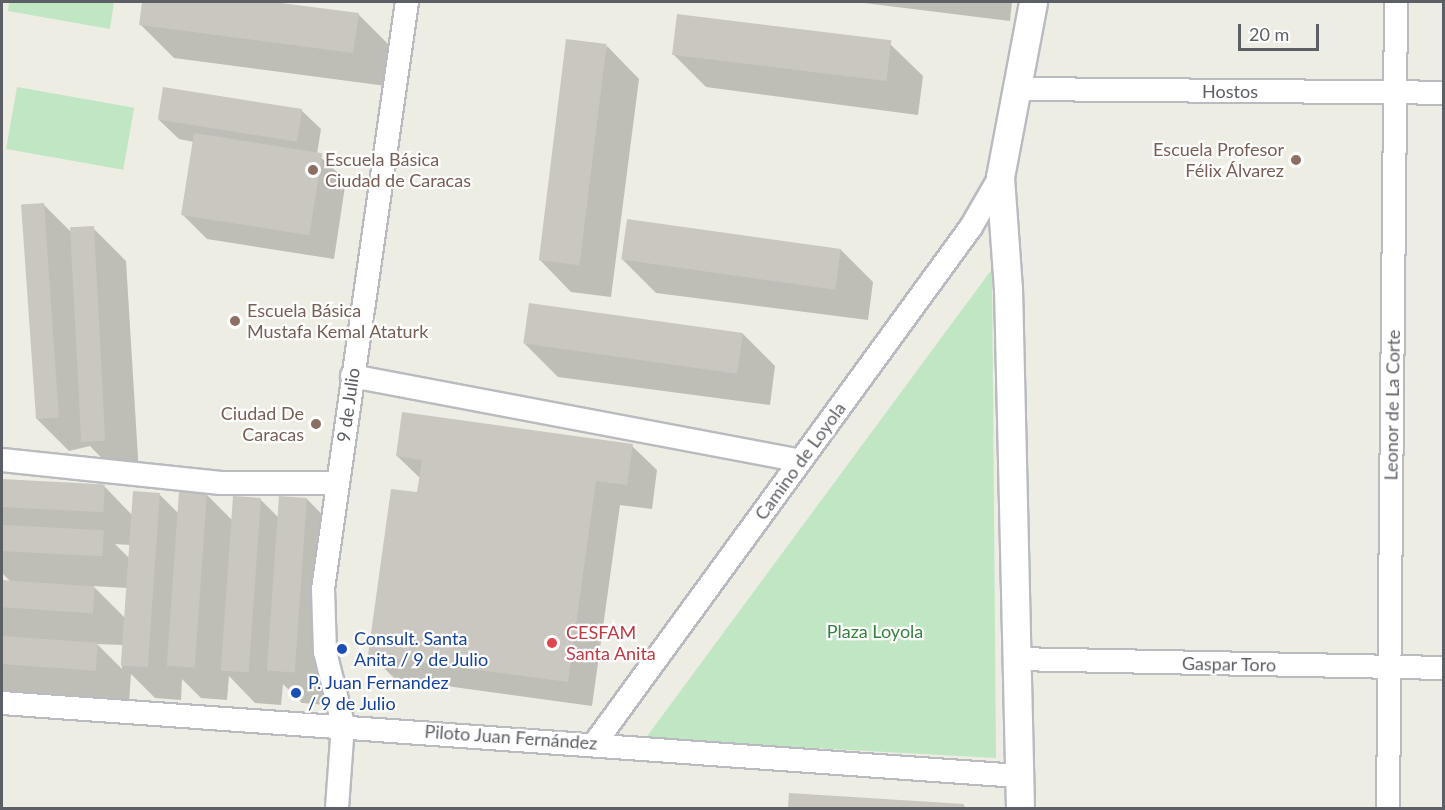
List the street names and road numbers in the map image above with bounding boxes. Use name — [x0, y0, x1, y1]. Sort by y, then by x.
street label: Hostos — [1202, 80, 1258, 102]
street label: Leonor de La Corte — [1380, 329, 1404, 481]
street label: 9 de Julio — [332, 366, 364, 444]
street label: Camino de Loyola — [750, 398, 850, 524]
street label: Gaspar Toro — [1181, 652, 1277, 676]
street label: Piloto Juan Fernández — [424, 720, 598, 754]

